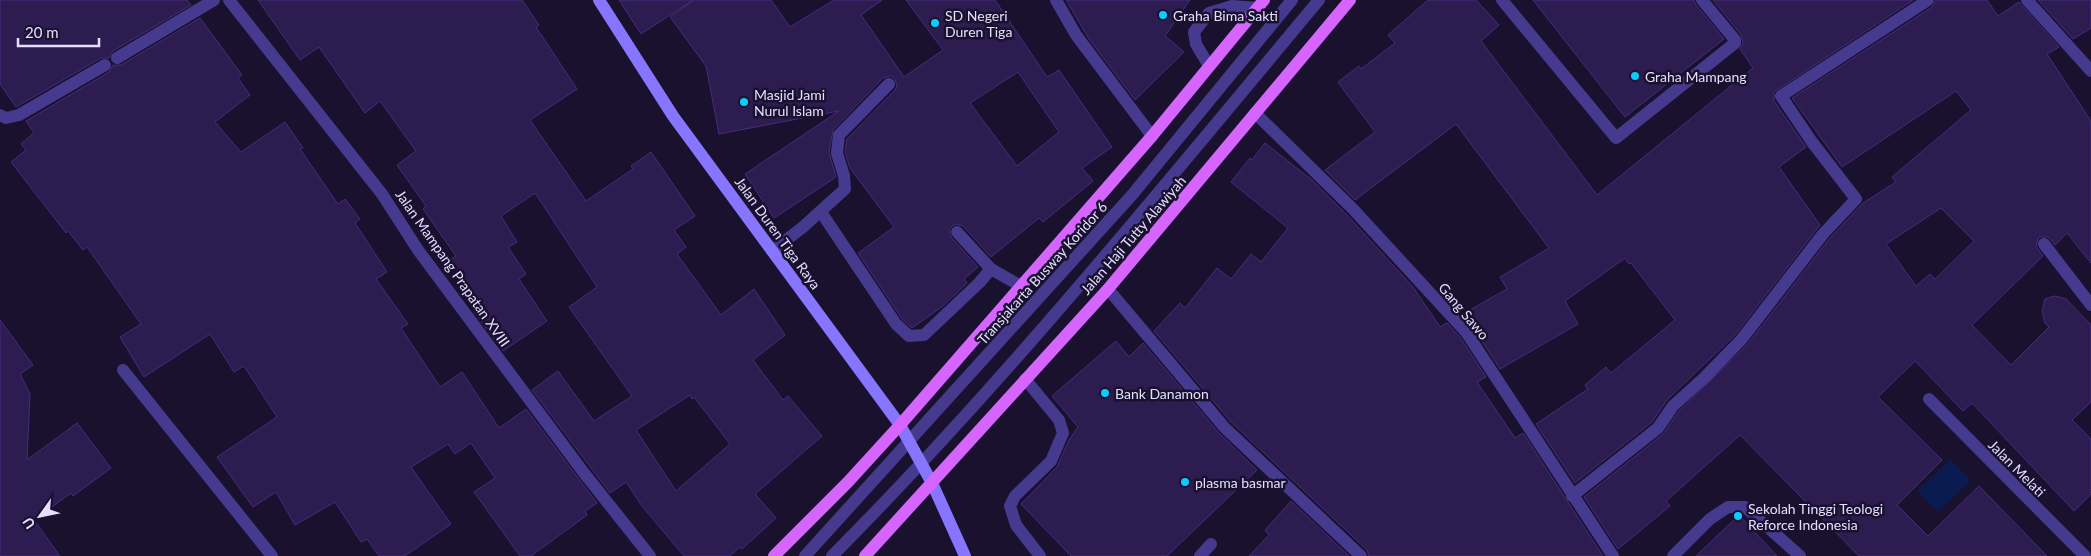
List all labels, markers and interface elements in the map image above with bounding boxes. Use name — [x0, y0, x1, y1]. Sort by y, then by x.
place label: SD Negeri Duren Tiga — [945, 7, 1012, 40]
place label: Graha Bima Sakti — [1173, 7, 1278, 24]
marker: Graha Bima Sakti — [1157, 9, 1169, 21]
scale bar — [18, 15, 99, 47]
marker: SD Negeri Duren Tiga — [929, 17, 941, 29]
text: 20 m — [25, 23, 59, 41]
place label: Graha Mampang — [1645, 68, 1747, 85]
marker: Graha Mampang — [1629, 70, 1641, 82]
place label: Masjid Jami Nurul Islam — [754, 86, 825, 119]
marker: Masjid Jami Nurul Islam — [738, 96, 750, 108]
street label: Jalan Haji Tutty Alawiyah — [1077, 172, 1189, 298]
street label: Jalan Duren Tiga Raya — [732, 174, 824, 293]
street label: Jalan Mampang Prapatan XVIII — [392, 186, 514, 350]
street label: Transjakarta Busway Koridor 6 — [973, 198, 1111, 348]
street label: Gang Sawo — [1435, 279, 1493, 343]
place label: Bank Danamon — [1115, 385, 1209, 402]
marker: Bank Danamon — [1099, 387, 1111, 399]
street label: Jalan Melati — [1985, 436, 2049, 500]
place label: plasma basmar — [1195, 474, 1286, 491]
marker: plasma basmar — [1179, 476, 1191, 488]
north arrow — [15, 491, 65, 541]
place label: Sekolah Tinggi Teologi Reforce Indonesia — [1748, 500, 1883, 533]
marker: Sekolah Tinggi Teologi Reforce Indonesia — [1732, 510, 1744, 522]
text: U — [19, 514, 39, 532]

